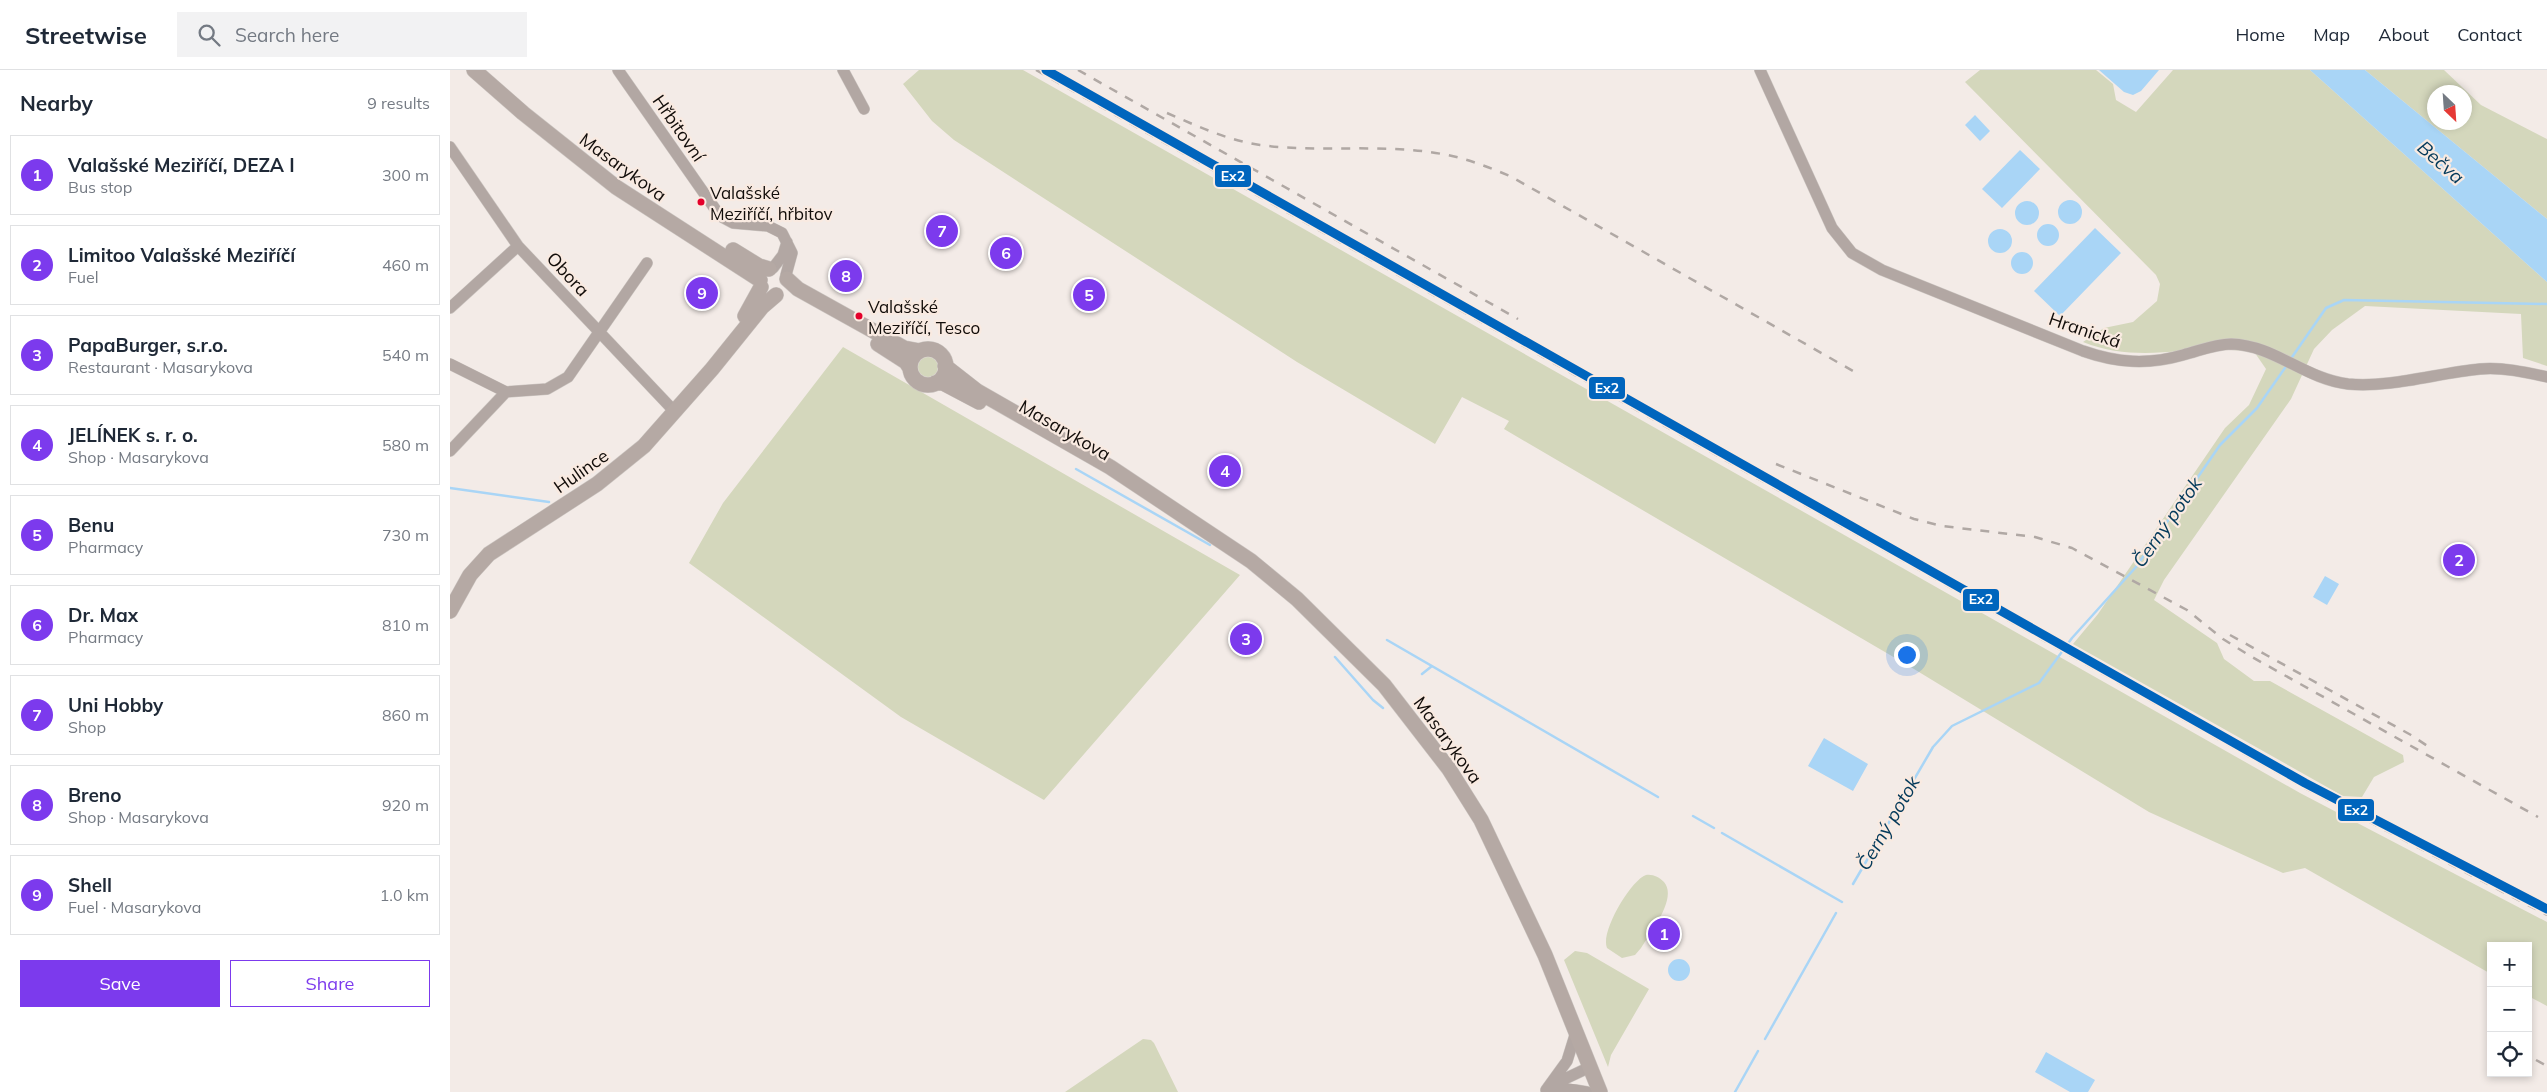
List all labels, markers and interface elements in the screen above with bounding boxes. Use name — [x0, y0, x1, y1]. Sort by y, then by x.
search box — [177, 12, 527, 57]
text: Streetwise — [25, 20, 147, 50]
icon: search — [195, 21, 223, 49]
text: Search here — [235, 23, 339, 47]
text: Home — [2235, 23, 2285, 46]
text: Map — [2313, 23, 2350, 46]
text: About — [2378, 23, 2429, 46]
text: Contact — [2457, 23, 2522, 46]
north arrow — [2427, 85, 2472, 130]
text: Nearby — [20, 90, 93, 116]
street label: Hřbitovní — [648, 90, 711, 167]
text: 9 results — [367, 93, 430, 113]
street label: Masarykova — [575, 128, 671, 206]
water label: Bečva — [2413, 135, 2469, 189]
text: Valašské Meziříčí, DEZA I — [68, 153, 295, 177]
line badge: Ex2 — [1214, 164, 1252, 188]
text: 1 — [32, 165, 42, 185]
text: 300 m — [382, 165, 429, 185]
text: Ex2 — [1221, 167, 1245, 185]
text: Bus stop — [68, 177, 132, 197]
place label: Valašské Meziříčí, hřbitov — [710, 182, 833, 224]
marker: Valašské Meziříčí, hřbitov — [696, 197, 706, 207]
pin: 7 — [926, 212, 958, 250]
pin: 6 — [990, 234, 1022, 272]
text: Limitoo Valašské Meziříčí — [68, 243, 295, 267]
street label: Obora — [542, 247, 594, 301]
text: 2 — [32, 255, 42, 275]
text: 460 m — [382, 255, 429, 275]
pin: 8 — [830, 257, 862, 295]
text: Fuel — [68, 267, 99, 287]
pin: 9 — [686, 274, 718, 312]
pin: 5 — [1073, 276, 1105, 314]
place label: Valašské Meziříčí, Tesco — [868, 296, 980, 338]
street label: Hranická — [2046, 307, 2124, 353]
marker: Valašské Meziříčí, Tesco — [854, 311, 864, 321]
text: PapaBurger, s.r.o. — [68, 333, 228, 357]
text: 3 — [32, 345, 42, 365]
text: 540 m — [382, 345, 429, 365]
text: Restaurant · Masarykova — [68, 357, 253, 377]
line badge: Ex2 — [1588, 376, 1626, 400]
text: Ex2 — [1595, 379, 1619, 397]
street label: Masarykova — [1015, 395, 1115, 465]
text: JELÍNEK s. r. o. — [68, 423, 198, 447]
text: 4 — [32, 435, 42, 455]
text: 580 m — [382, 435, 429, 455]
street label: Hulince — [549, 444, 613, 498]
text: Shop · Masarykova — [68, 447, 209, 467]
pin: 4 — [1209, 452, 1241, 490]
water label: Černý potok — [2127, 471, 2208, 572]
text: Benu — [68, 513, 114, 537]
text: 5 — [32, 525, 42, 545]
text: 730 m — [382, 525, 429, 545]
text: Pharmacy — [68, 537, 143, 557]
pin: 2 — [2443, 541, 2475, 579]
line badge: Ex2 — [1962, 588, 2000, 612]
text: Ex2 — [1969, 590, 1993, 608]
text: Dr. Max — [68, 603, 138, 627]
text: 6 — [32, 615, 42, 635]
text: 810 m — [382, 615, 429, 635]
pin: 3 — [1230, 620, 1262, 658]
text: Pharmacy — [68, 627, 143, 647]
your location — [1894, 642, 1920, 668]
street label: Masarykova — [1409, 692, 1487, 788]
text: Uni Hobby — [68, 693, 163, 717]
text: 7 — [32, 705, 42, 725]
text: 860 m — [382, 705, 429, 725]
text: Shop — [68, 717, 106, 737]
water label: Černý potok — [1851, 770, 1925, 874]
text: Breno — [68, 783, 122, 807]
text: 8 — [32, 795, 42, 815]
text: 920 m — [382, 795, 429, 815]
line badge: Ex2 — [2337, 798, 2375, 822]
text: Ex2 — [2344, 801, 2368, 819]
text: Shop · Masarykova — [68, 807, 209, 827]
text: Shell — [68, 873, 112, 897]
text: 9 — [32, 885, 42, 905]
text: 1.0 km — [380, 885, 429, 905]
text: Fuel · Masarykova — [68, 897, 201, 917]
pin: 1 — [1648, 915, 1680, 953]
map controls — [2487, 942, 2532, 1077]
button: + — [2487, 942, 2532, 987]
button: Save — [20, 960, 220, 1007]
button: Share — [230, 960, 430, 1007]
button: − — [2487, 987, 2532, 1032]
button: locate — [2487, 1032, 2532, 1077]

